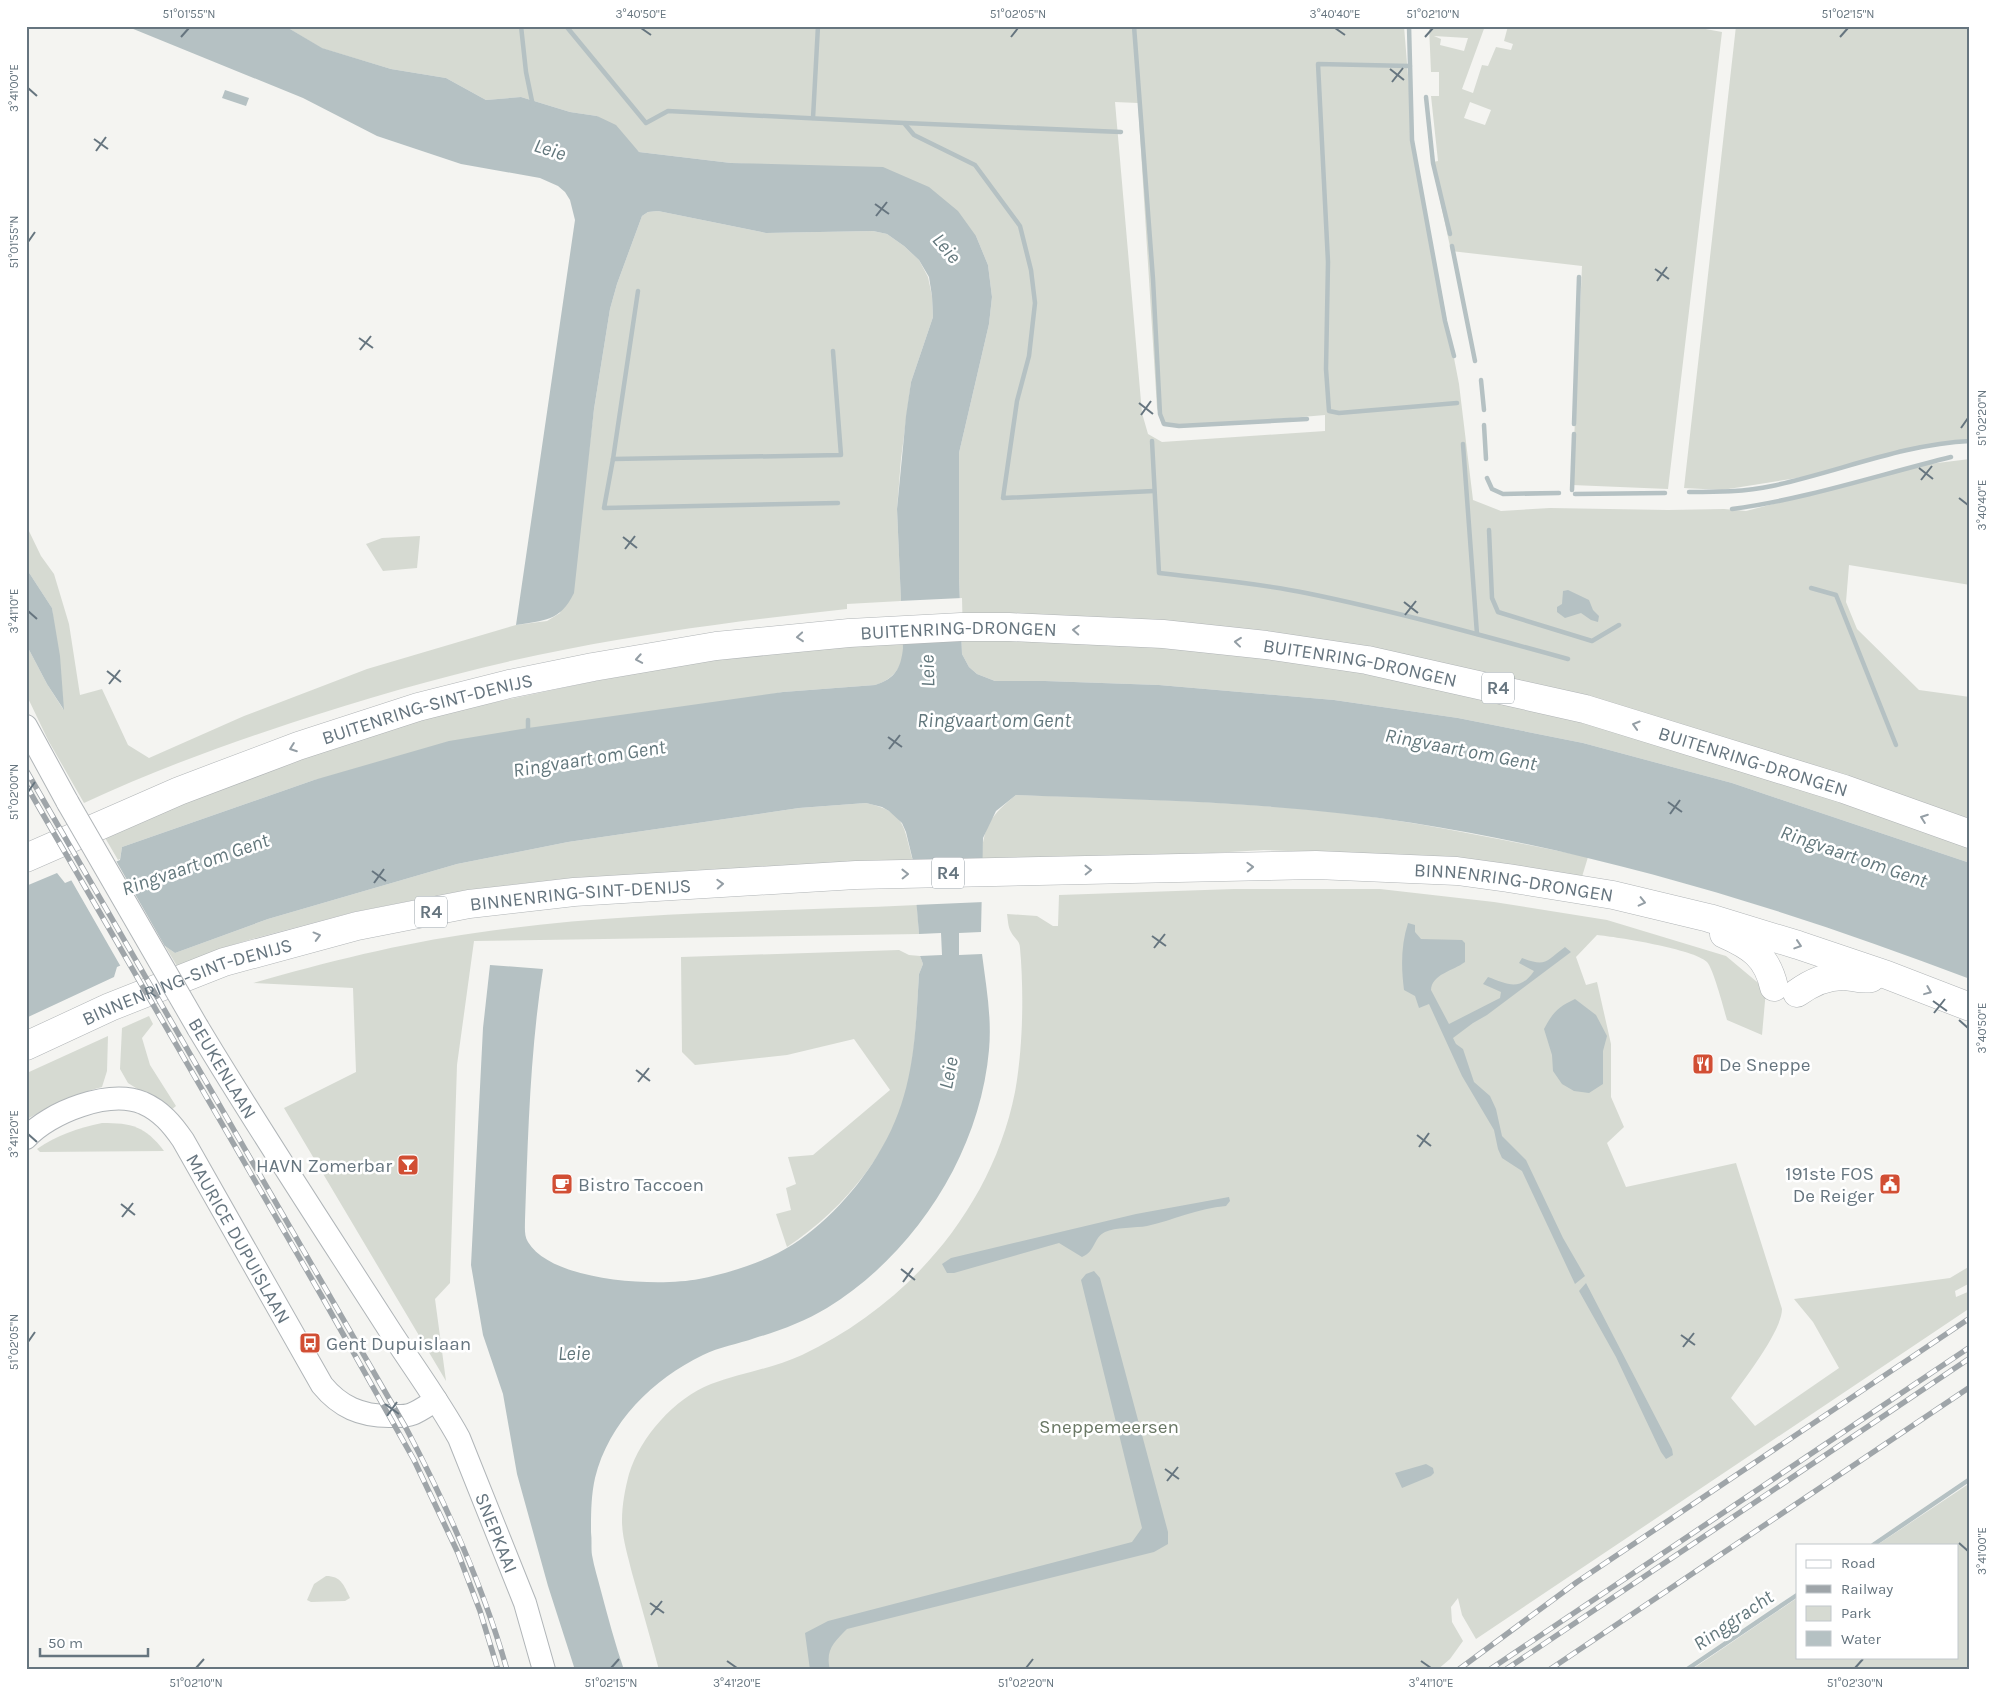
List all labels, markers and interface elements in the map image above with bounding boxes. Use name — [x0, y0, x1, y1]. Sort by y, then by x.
text: 51°01'55"N — [163, 7, 215, 21]
text: 3°40'50"E — [616, 7, 666, 21]
text: 51°02'05"N — [990, 7, 1046, 21]
text: 3°40'40"E — [1310, 7, 1360, 21]
text: 51°02'10"N — [1406, 7, 1460, 21]
text: 51°02'15"N — [1821, 7, 1875, 21]
text: 3°41'00"E — [7, 64, 21, 112]
water label: Leie — [531, 134, 569, 165]
text: 51°01'55"N — [7, 216, 21, 268]
water label: Leie — [927, 229, 966, 268]
text: 51°02'20"N — [1975, 390, 1989, 446]
text: 3°40'40"E — [1975, 480, 1989, 530]
text: 3°41'10"E — [7, 589, 21, 633]
street label: BUITENRING-DRONGEN — [860, 617, 1057, 644]
one-way arrow — [1071, 624, 1079, 635]
one-way arrow — [796, 632, 804, 643]
street label: BUITENRING-DRONGEN — [1261, 635, 1459, 692]
one-way arrow — [1233, 637, 1241, 648]
one-way arrow — [635, 653, 644, 663]
water label: Leie — [915, 654, 940, 688]
street label: BUITENRING-SINT-DENIJS — [319, 669, 535, 750]
road number: R4 — [1482, 672, 1514, 704]
water label: Ringvaart om Gent — [917, 709, 1071, 732]
one-way arrow — [1632, 721, 1641, 731]
street label: BUITENRING-DRONGEN — [1656, 722, 1850, 802]
water label: Ringvaart om Gent — [1383, 724, 1539, 776]
water label: Ringvaart om Gent — [511, 735, 667, 782]
one-way arrow — [289, 742, 297, 752]
text: 51°02'00"N — [7, 764, 21, 820]
one-way arrow — [1920, 814, 1929, 824]
water label: Ringvaart om Gent — [1777, 821, 1931, 892]
water label: Ringvaart om Gent — [119, 828, 272, 900]
road number: R4 — [932, 858, 964, 888]
street label: BINNENRING-DRONGEN — [1413, 859, 1615, 907]
one-way arrow — [1246, 861, 1254, 872]
one-way arrow — [1084, 865, 1092, 876]
one-way arrow — [902, 869, 909, 879]
street label: BINNENRING-SINT-DENIJS — [469, 875, 692, 916]
one-way arrow — [716, 879, 724, 890]
road number: R4 — [415, 896, 447, 928]
one-way arrow — [1637, 896, 1646, 907]
one-way arrow — [312, 932, 320, 942]
street label: BINNENRING-SINT-DENIJS — [79, 934, 295, 1030]
one-way arrow — [1794, 939, 1802, 949]
one-way arrow — [1924, 985, 1932, 995]
text: 3°40'50"E — [1975, 1003, 1989, 1053]
street label: BEUKENLAAN — [183, 1014, 261, 1123]
restaurant icon: De Sneppe — [1691, 1052, 1715, 1076]
place label: De Sneppe — [1719, 1054, 1811, 1076]
water label: Leie — [934, 1055, 963, 1091]
text: 3°41'20"E — [7, 1110, 21, 1158]
street label: MAURICE DUPUISLAAN — [181, 1150, 295, 1328]
bar icon: HAVN Zomerbar — [396, 1153, 420, 1177]
place label: HAVN Zomerbar — [256, 1155, 392, 1177]
place label: 191ste FOS De Reiger — [1785, 1163, 1874, 1207]
cafe icon: Bistro Taccoen — [550, 1172, 574, 1196]
public building icon: 191ste FOS De Reiger — [1878, 1172, 1902, 1196]
place label: Bistro Taccoen — [578, 1174, 704, 1196]
text: 51°02'05"N — [7, 1314, 21, 1370]
bus stop icon: Gent Dupuislaan — [298, 1331, 322, 1355]
place label: Gent Dupuislaan — [326, 1333, 471, 1355]
water label: Leie — [558, 1342, 590, 1365]
park label: Sneppemeersen — [1039, 1416, 1179, 1438]
street label: SNEPKAAI — [470, 1490, 522, 1576]
text: 3°41'00"E — [1975, 1527, 1989, 1575]
legend — [1796, 1544, 1958, 1658]
text: Road — [1841, 1554, 1876, 1572]
text: Railway — [1841, 1580, 1893, 1598]
water label: Ringgracht — [1689, 1585, 1778, 1656]
text: Park — [1841, 1604, 1871, 1622]
scale bar — [40, 1626, 148, 1658]
text: Water — [1841, 1630, 1882, 1648]
text: 50 m — [48, 1634, 83, 1652]
text: 51°02'10"N — [169, 1676, 223, 1690]
text: 51°02'15"N — [584, 1676, 638, 1690]
text: 3°41'20"E — [713, 1676, 761, 1690]
text: 51°02'20"N — [998, 1676, 1054, 1690]
text: 3°41'10"E — [1409, 1676, 1453, 1690]
text: 51°02'30"N — [1827, 1676, 1883, 1690]

